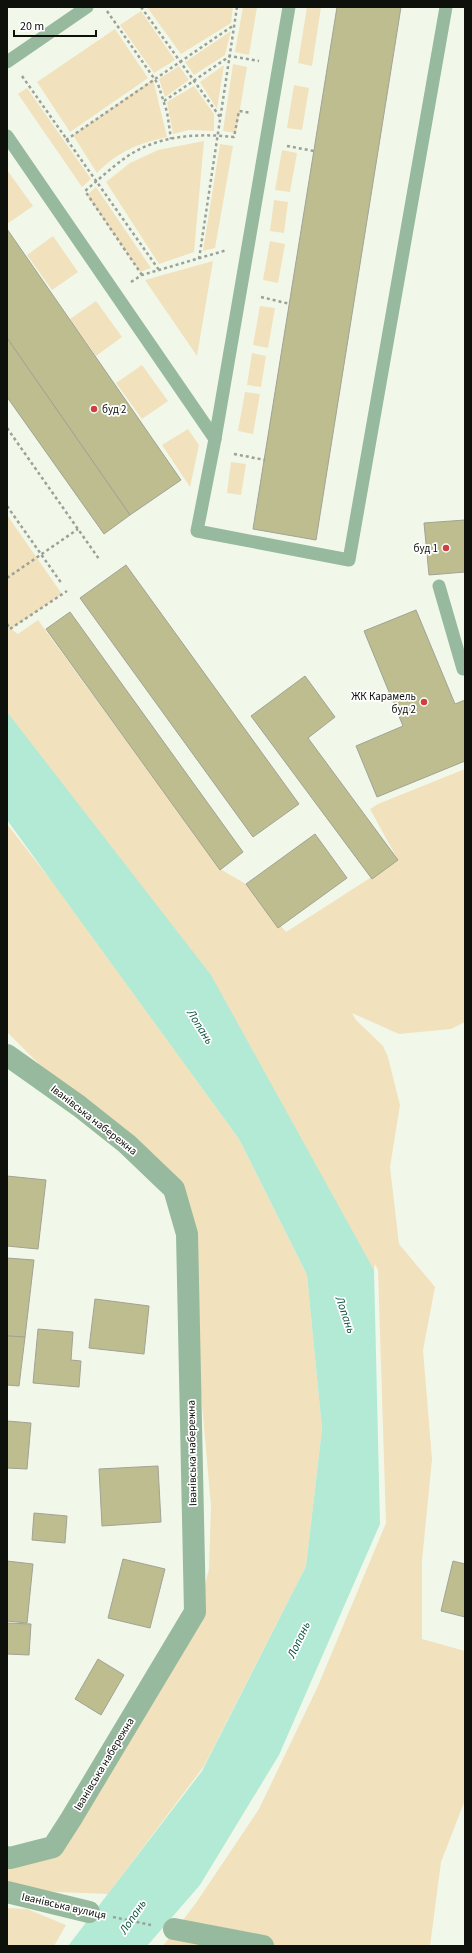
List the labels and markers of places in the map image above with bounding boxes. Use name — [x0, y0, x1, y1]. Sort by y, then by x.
place label: буд 2 — [102, 402, 127, 417]
marker: буд 2 — [89, 404, 99, 414]
place label: буд 1 — [414, 541, 438, 556]
marker: буд 1 — [441, 543, 451, 553]
place label: ЖК Карамель буд 2 — [351, 689, 416, 717]
marker: ЖК Карамель буд 2 — [419, 697, 429, 707]

